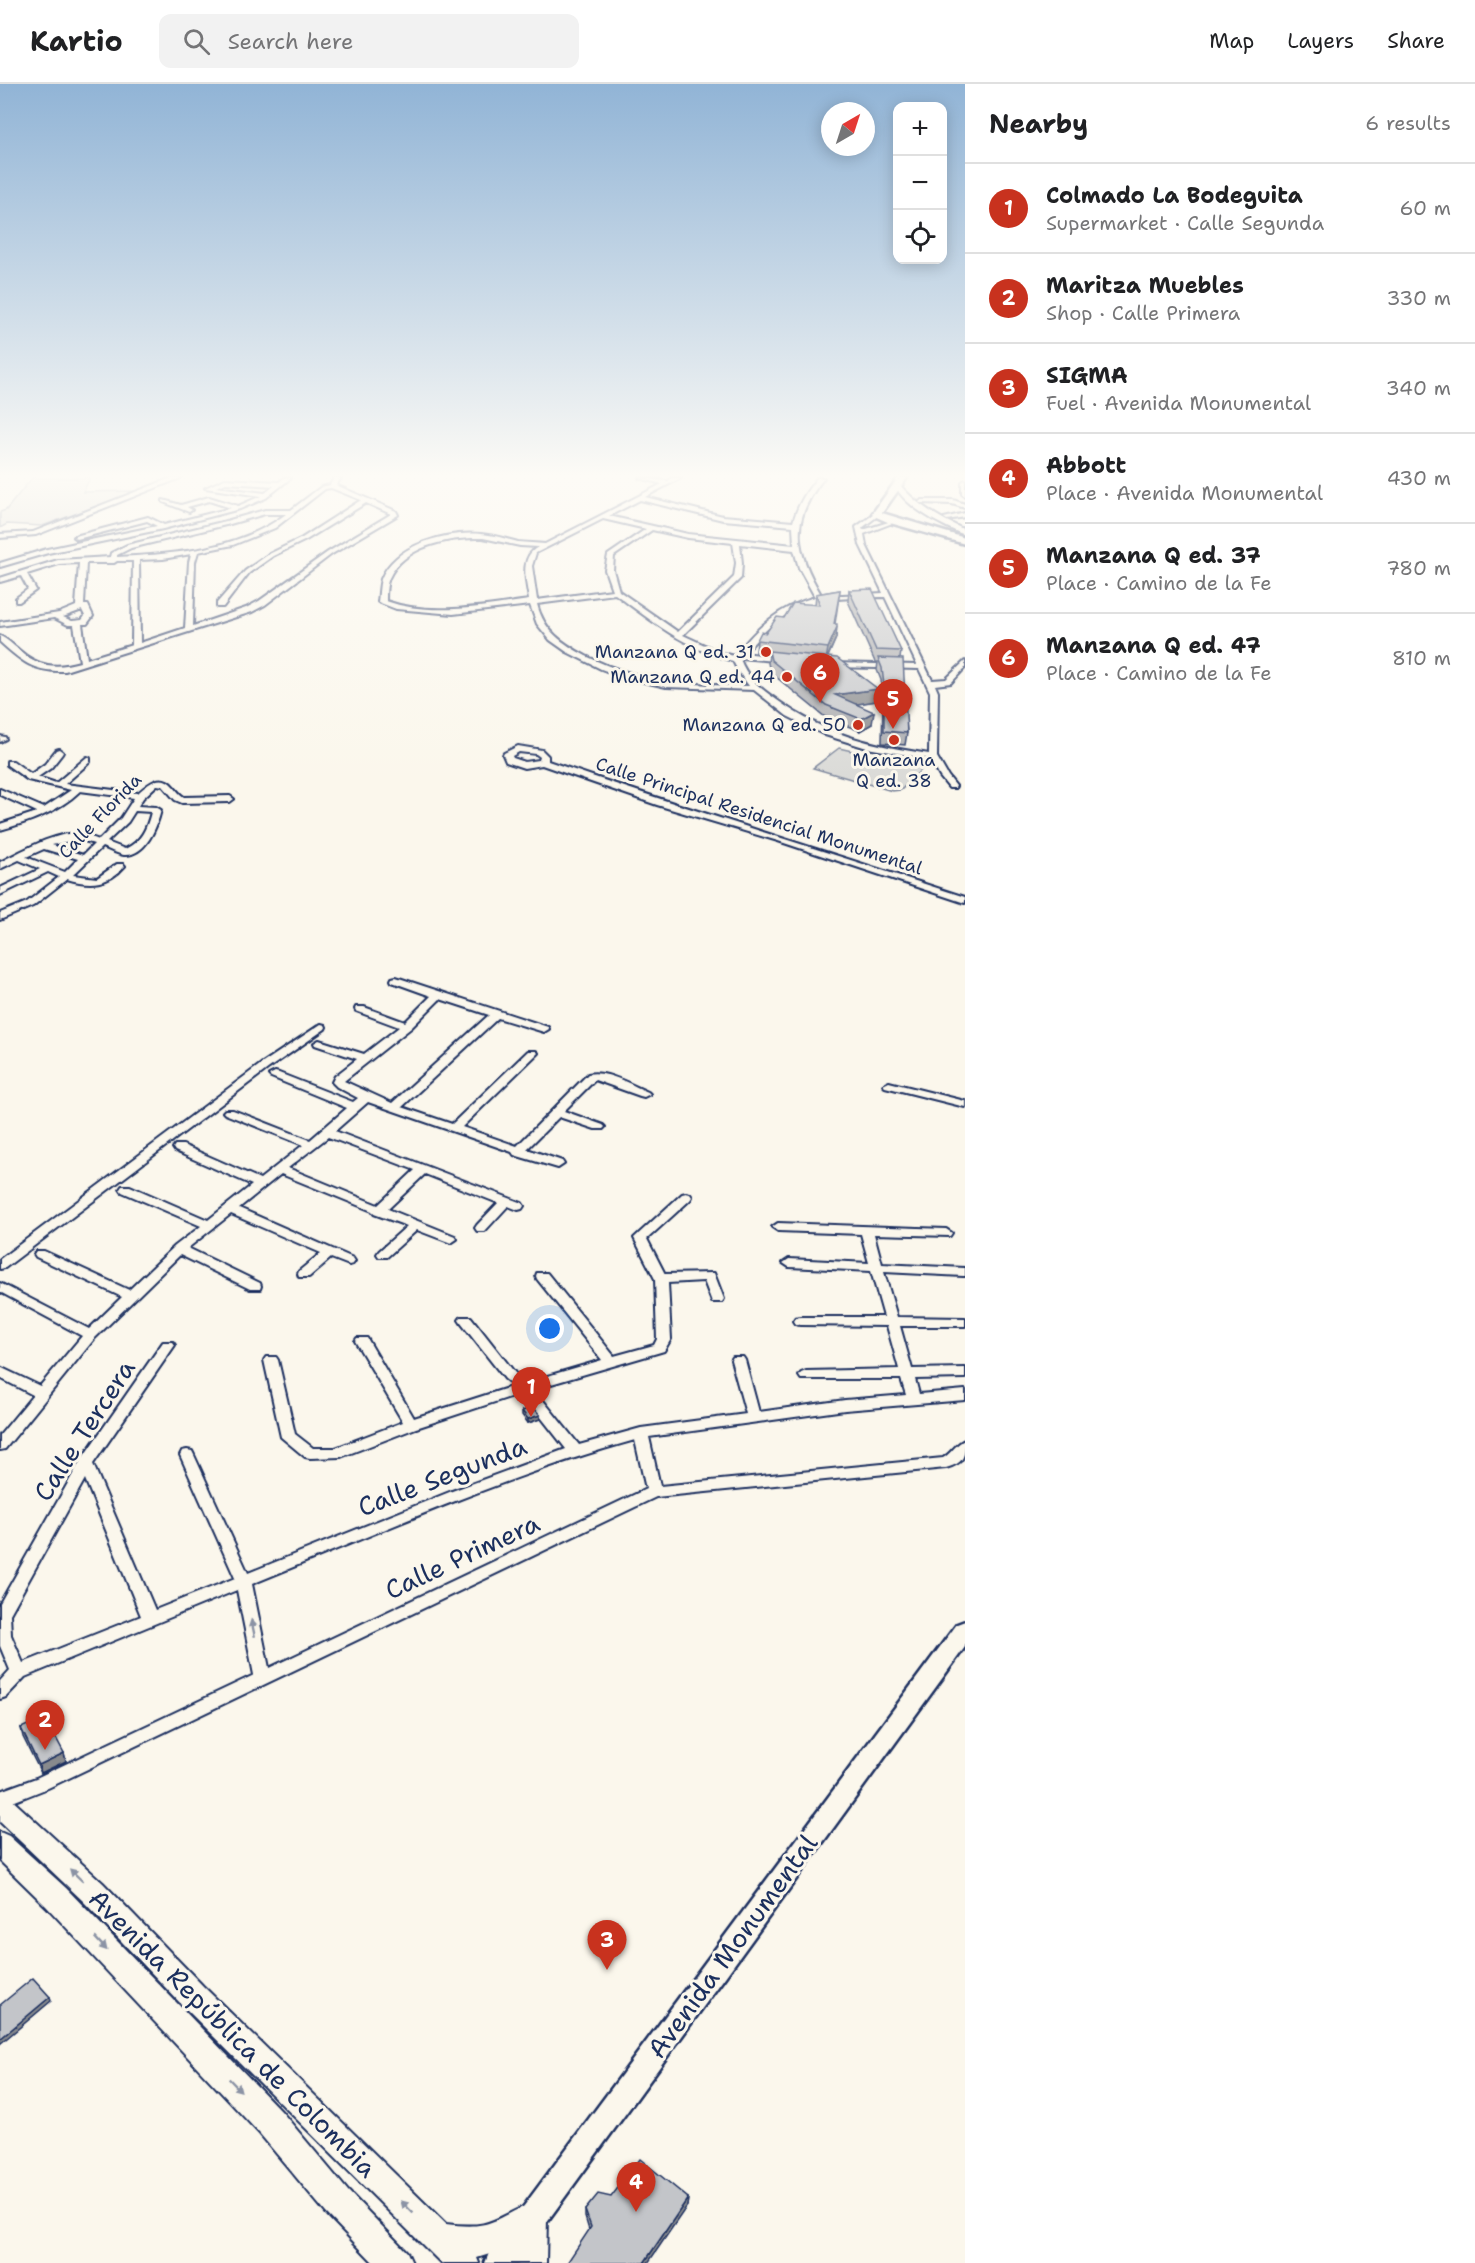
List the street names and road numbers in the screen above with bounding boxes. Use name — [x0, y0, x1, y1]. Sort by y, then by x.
street label: Calle Principal Residencial Monumental — [593, 752, 926, 880]
street label: Calle Florida — [53, 768, 147, 864]
street label: Calle Tercera — [25, 1352, 143, 1508]
street label: Calle Segunda — [353, 1428, 531, 1524]
street label: Calle Primera — [379, 1505, 545, 1607]
street label: Avenida Monumental — [639, 1827, 825, 2065]
street label: Avenida República de Colombia — [81, 1881, 385, 2185]

